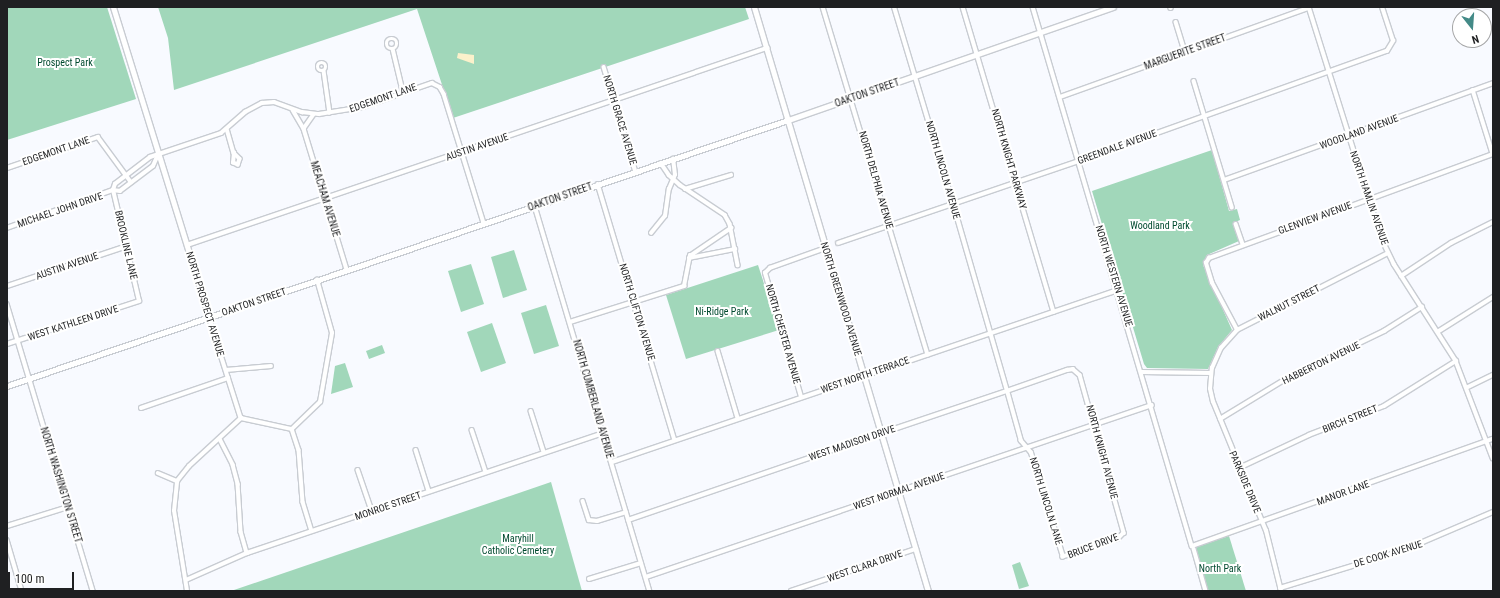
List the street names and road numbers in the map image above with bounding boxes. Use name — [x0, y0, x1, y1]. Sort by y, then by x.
street label: MARGUERITE STREET — [1142, 32, 1228, 72]
street label: NORTH GRACE AVENUE — [601, 74, 639, 166]
street label: OAKTON STREET — [833, 76, 901, 110]
street label: EDGEMONT LANE — [348, 81, 418, 115]
street label: NORTH KNIGHT PARKWAY — [989, 107, 1029, 211]
street label: WOODLAND AVENUE — [1318, 112, 1400, 152]
street label: NORTH LINCOLN AVENUE — [923, 119, 963, 221]
street label: GREENDALE AVENUE — [1076, 127, 1158, 167]
street label: NORTH DELPHIA AVENUE — [856, 130, 896, 230]
street label: AUSTIN AVENUE — [444, 131, 510, 163]
street label: EDGEMONT LANE — [21, 134, 91, 168]
street label: NORTH HAMLIN AVENUE — [1347, 149, 1391, 247]
street label: MEACHAM AVENUE — [308, 160, 342, 238]
street label: OAKTON STREET — [526, 180, 594, 214]
street label: MICHAEL JOHN DRIVE — [16, 190, 104, 230]
street label: GLENVIEW AVENUE — [1277, 199, 1353, 237]
street label: BROOKLINE LANE — [112, 209, 140, 281]
street label: NORTH WESTERN AVENUE — [1093, 224, 1135, 328]
street label: NORTH GREENWOOD AVENUE — [818, 241, 864, 357]
street label: AUSTIN AVENUE — [34, 250, 100, 282]
street label: NORTH PROSPECT AVENUE — [183, 250, 227, 358]
street label: NORTH CLIFTON AVENUE — [617, 262, 657, 362]
street label: WALNUT STREET — [1256, 282, 1322, 324]
street label: NORTH CHESTER AVENUE — [763, 283, 803, 385]
street label: OAKTON STREET — [220, 285, 288, 319]
street label: WEST KATHLEEN DRIVE — [26, 303, 120, 343]
street label: NORTH CUMBERLAND AVENUE — [570, 338, 616, 460]
street label: HABBERTON AVENUE — [1280, 339, 1362, 387]
street label: WEST NORTH TERRACE — [819, 354, 911, 396]
street label: BIRCH STREET — [1321, 403, 1379, 435]
street label: NORTH KNIGHT AVENUE — [1084, 404, 1120, 500]
street label: WEST MADISON DRIVE — [807, 423, 897, 463]
street label: NORTH WASHINGTON STREET — [38, 426, 84, 544]
street label: PARKSIDE DRIVE — [1227, 449, 1263, 515]
street label: NORTH LINCOLN LANE — [1027, 456, 1065, 546]
street label: WEST NORMAL AVENUE — [852, 470, 946, 512]
street label: MANOR LANE — [1315, 478, 1371, 508]
street label: MONROE STREET — [353, 489, 423, 523]
street label: BRUCE DRIVE — [1066, 531, 1120, 561]
street label: DE COOK AVENUE — [1352, 538, 1424, 570]
street label: WEST CLARA DRIVE — [826, 547, 904, 585]

